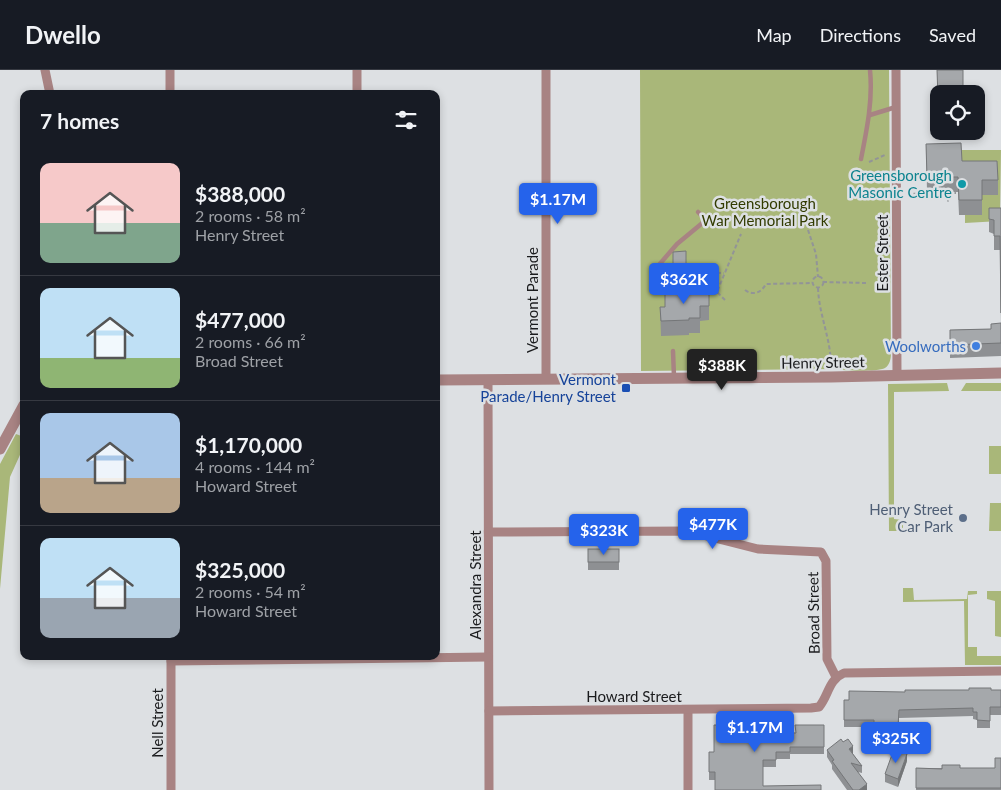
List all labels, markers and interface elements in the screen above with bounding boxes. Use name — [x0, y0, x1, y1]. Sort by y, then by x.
text: Dwello — [25, 20, 101, 49]
text: Map — [756, 24, 792, 46]
text: Directions — [820, 24, 901, 46]
text: Saved — [929, 24, 976, 46]
map controls — [930, 85, 985, 140]
button: locate — [930, 85, 985, 140]
icon: filters — [392, 106, 420, 134]
text: 7 homes — [40, 108, 119, 133]
place label: Greensborough Masonic Centre — [848, 166, 952, 201]
marker: Greensborough Masonic Centre — [956, 178, 968, 190]
text: $388,000 — [195, 181, 285, 206]
pin: $1.17M — [517, 182, 599, 225]
icon: home — [80, 183, 140, 243]
text: $1.17M — [530, 189, 586, 208]
park label: Greensborough War Memorial Park — [702, 194, 829, 229]
text: 2 rooms · 58 m² — [195, 206, 306, 225]
street label: Ester Street — [873, 214, 891, 291]
text: Henry Street — [195, 225, 284, 244]
street label: Vermont Parade — [523, 247, 541, 353]
pin: $362K — [649, 262, 719, 305]
text: $362K — [660, 269, 708, 288]
text: $477,000 — [195, 307, 285, 332]
icon: home — [80, 308, 140, 368]
text: 2 rooms · 66 m² — [195, 332, 306, 351]
place label: Woolworths — [885, 337, 966, 355]
marker: Woolworths — [970, 340, 982, 352]
pin: $388K — [687, 348, 757, 391]
text: Broad Street — [195, 351, 283, 370]
street label: Henry Street — [781, 352, 866, 372]
text: $388K — [698, 355, 746, 374]
place label: Vermont Parade/Henry Street — [480, 370, 617, 405]
marker: Vermont Parade/Henry Street — [620, 382, 632, 394]
text: $1,170,000 — [195, 432, 302, 457]
icon: home — [80, 433, 140, 493]
text: 4 rooms · 144 m² — [195, 457, 315, 476]
text: Howard Street — [195, 476, 297, 495]
place label: Henry Street Car Park — [869, 500, 954, 535]
pin: $477K — [678, 508, 748, 550]
marker: Henry Street Car Park — [957, 512, 969, 524]
pin: $323K — [569, 514, 639, 556]
text: $477K — [689, 514, 737, 533]
text: $323K — [580, 520, 628, 539]
street label: Alexandra Street — [466, 530, 484, 640]
text: $325,000 — [195, 557, 285, 582]
icon: home — [80, 558, 140, 618]
street label: Broad Street — [803, 571, 823, 654]
text: 2 rooms · 54 m² — [195, 582, 306, 601]
text: Howard Street — [195, 601, 297, 620]
street label: Howard Street — [586, 687, 682, 705]
street label: Nell Street — [148, 688, 166, 758]
pin: $1.17M — [714, 710, 796, 753]
text: $1.17M — [727, 717, 783, 736]
pin: $325K — [861, 722, 931, 764]
text: $325K — [872, 728, 920, 747]

